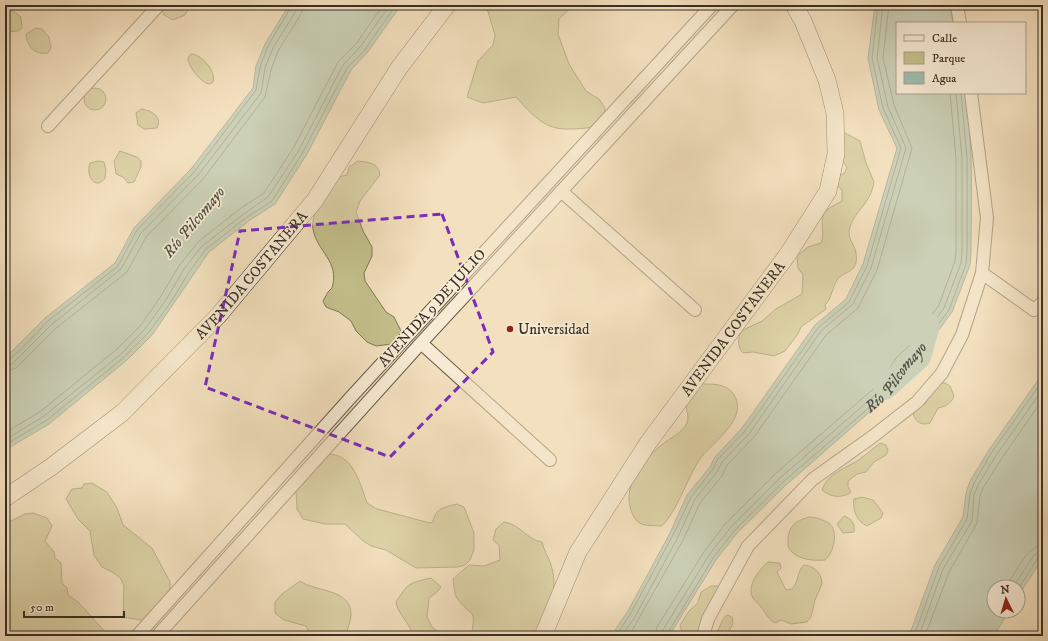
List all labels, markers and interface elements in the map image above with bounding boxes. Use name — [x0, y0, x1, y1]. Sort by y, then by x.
legend — [896, 22, 1026, 94]
text: Calle — [932, 31, 957, 46]
text: Parque — [932, 51, 965, 66]
text: Agua — [932, 71, 957, 86]
water label: Río Pilcomayo — [158, 182, 230, 262]
street label: AVENIDA COSTANERA — [191, 206, 312, 343]
street label: AVENIDA 9 DE JULIO — [374, 245, 490, 371]
street label: AVENIDA COSTANERA — [677, 257, 789, 400]
place label: Universidad — [518, 320, 590, 339]
marker: Universidad — [505, 324, 515, 334]
water label: Río Pilcomayo — [860, 338, 932, 418]
north arrow — [986, 579, 1026, 619]
text: N — [1000, 583, 1010, 597]
scale bar — [24, 593, 124, 619]
text: 50 m — [30, 600, 54, 615]

